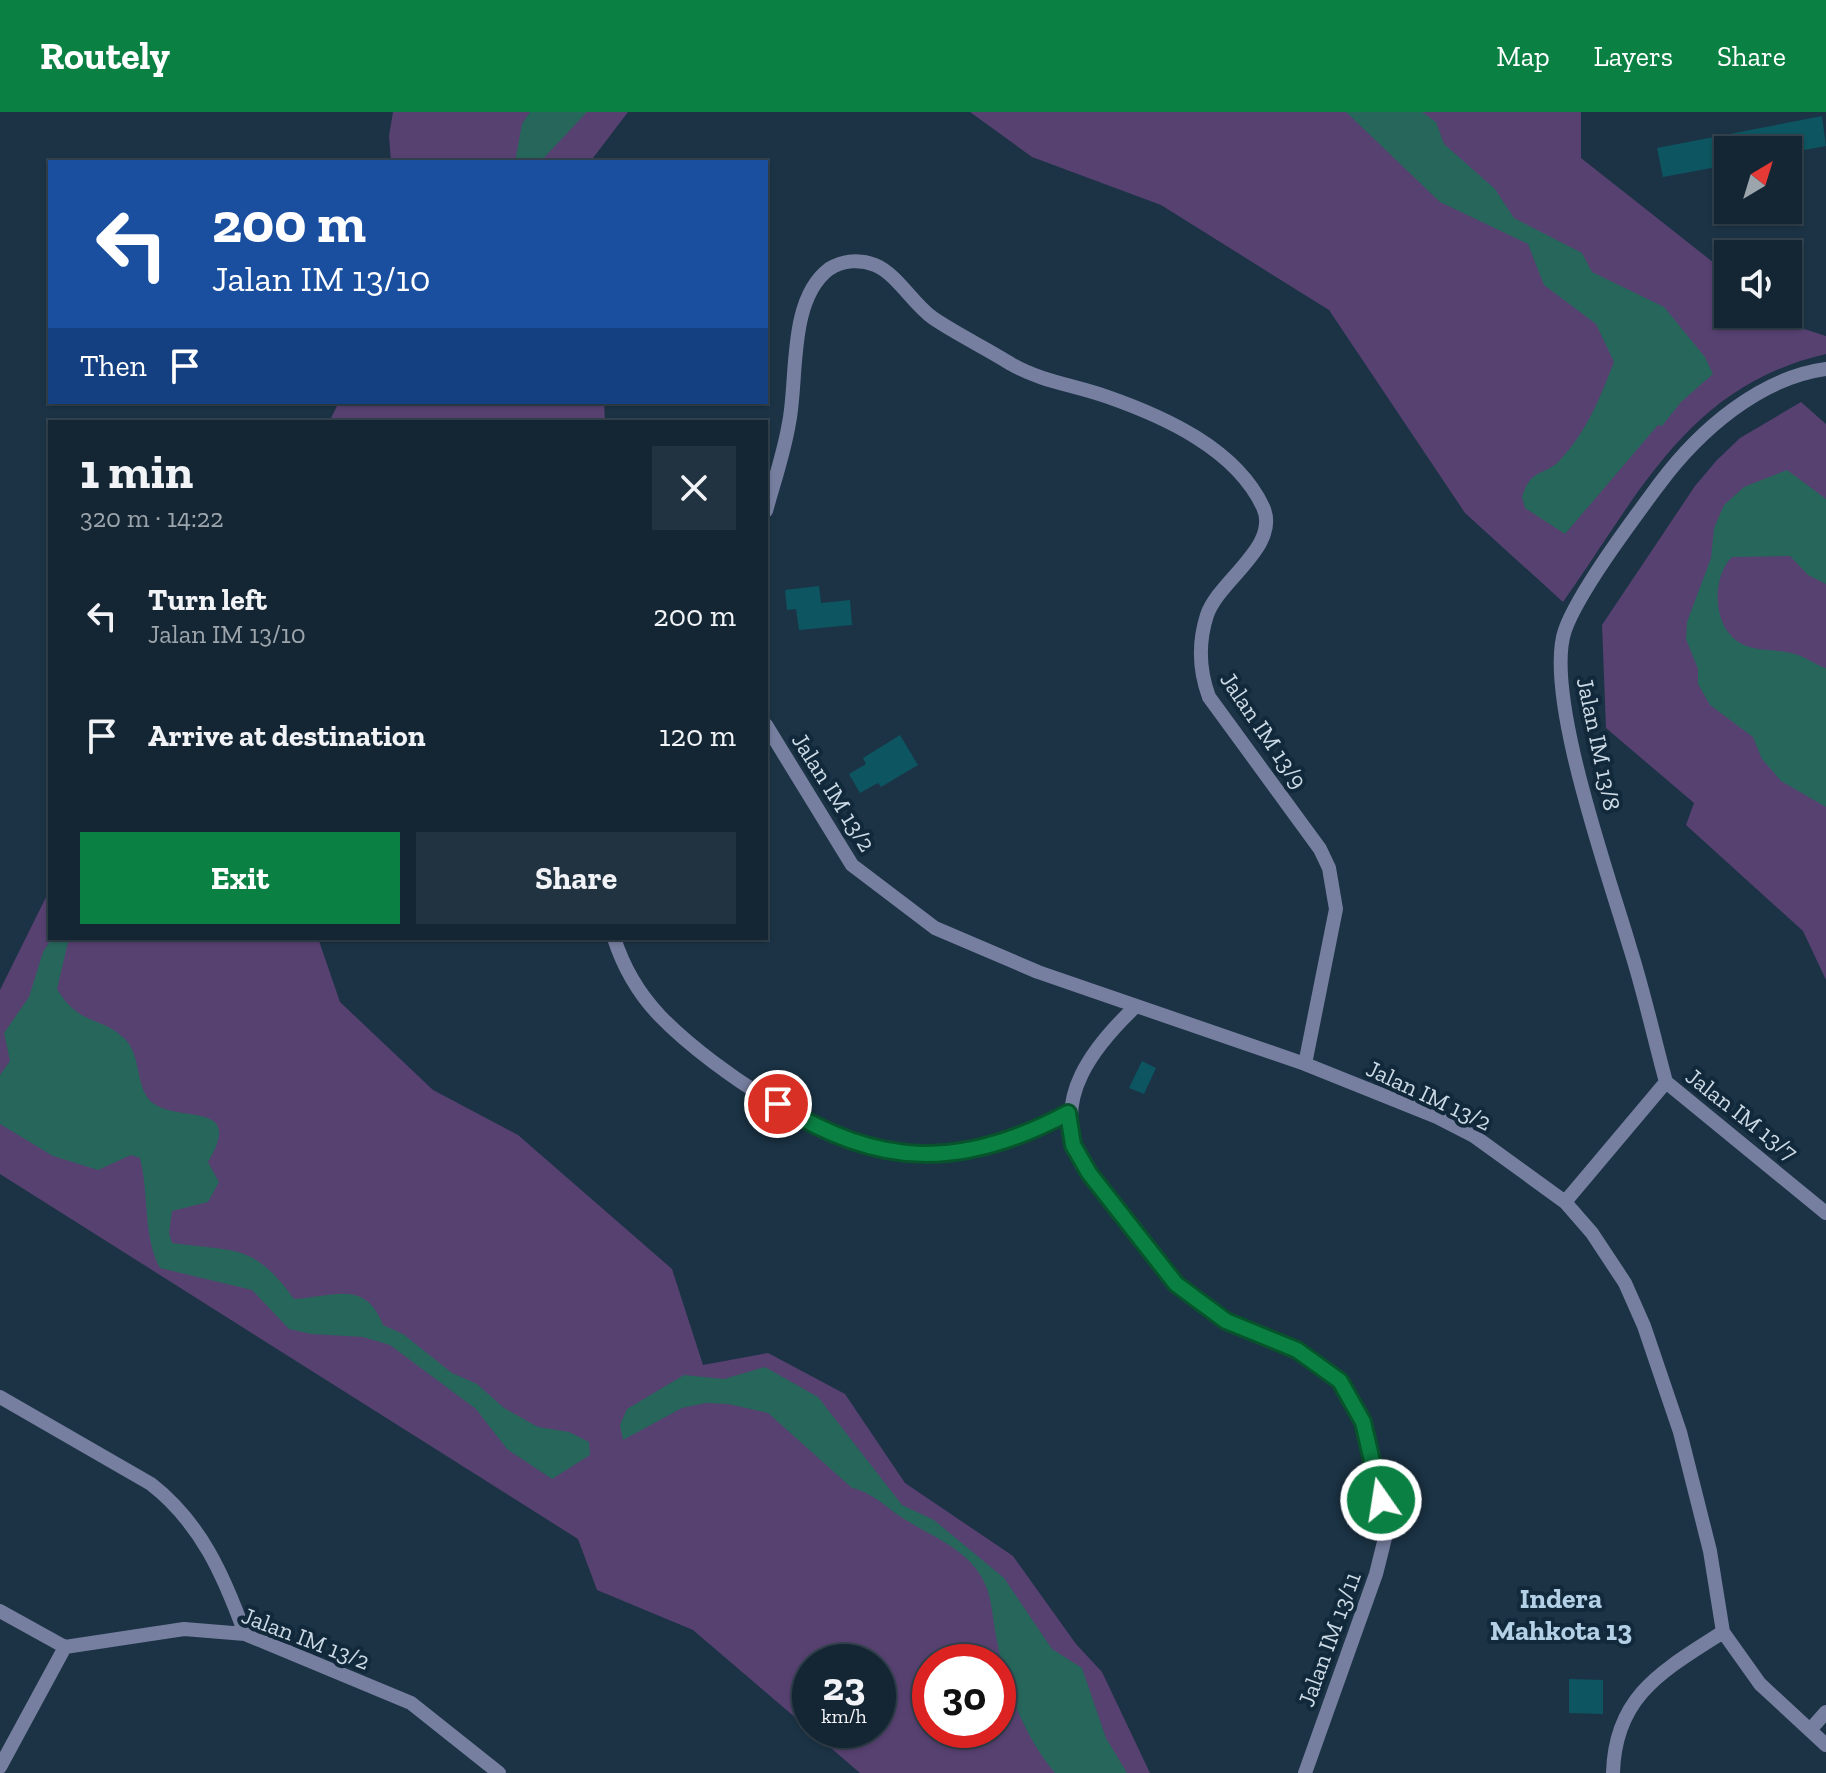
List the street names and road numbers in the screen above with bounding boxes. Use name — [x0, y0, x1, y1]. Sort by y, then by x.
street label: Jalan IM 13/9 — [1214, 666, 1314, 794]
street label: Jalan IM 13/8 — [1571, 675, 1627, 813]
street label: Jalan IM 13/2 — [786, 727, 882, 857]
street label: Jalan IM 13/2 — [1362, 1053, 1496, 1137]
street label: Jalan IM 13/7 — [1680, 1061, 1804, 1167]
street label: Jalan IM 13/11 — [1291, 1568, 1367, 1710]
street label: Jalan IM 13/2 — [238, 1600, 374, 1676]

